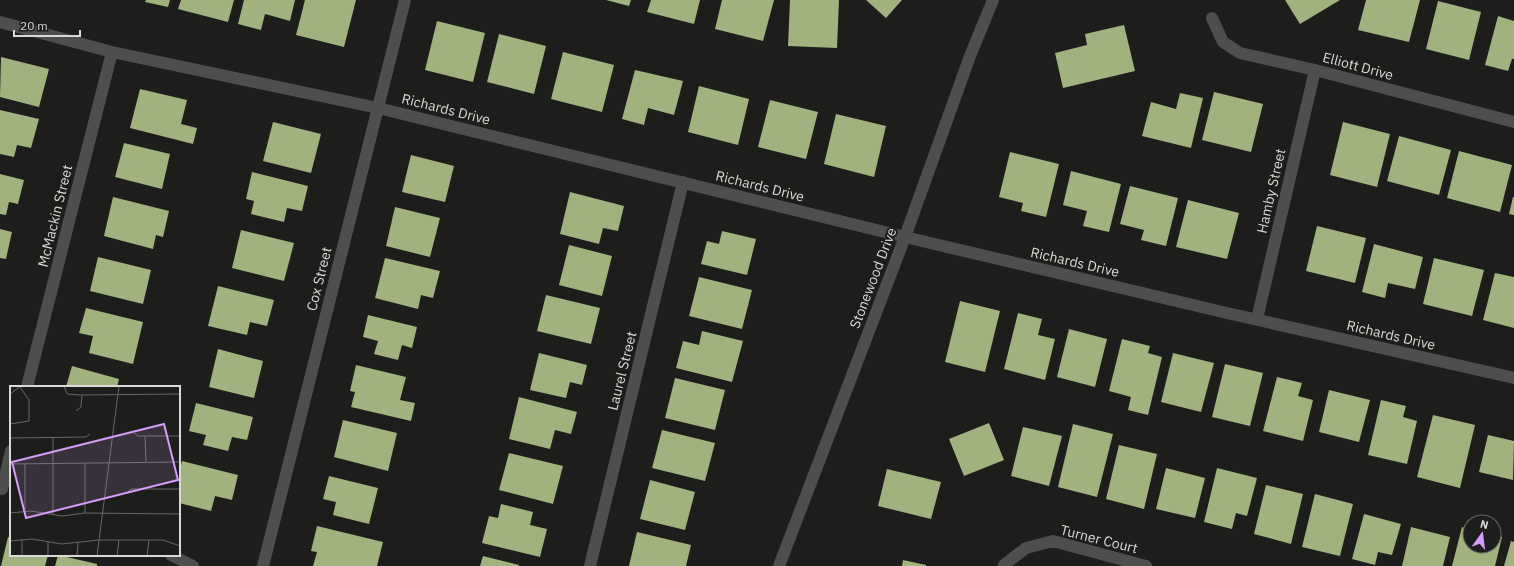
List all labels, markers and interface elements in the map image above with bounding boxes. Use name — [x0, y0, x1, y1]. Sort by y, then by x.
scale bar — [14, 12, 80, 38]
text: 20 m — [20, 18, 48, 33]
street label: Elliott Drive — [1321, 48, 1396, 84]
street label: Richards Drive — [400, 89, 492, 129]
street label: Hamby Street — [1253, 147, 1289, 235]
street label: McMackin Street — [34, 163, 76, 269]
street label: Richards Drive — [714, 166, 806, 206]
street label: Stonewood Drive — [845, 225, 901, 331]
street label: Richards Drive — [1029, 243, 1122, 281]
street label: Cox Street — [302, 245, 336, 313]
street label: Richards Drive — [1345, 316, 1438, 354]
street label: Laurel Street — [604, 330, 641, 412]
inset map — [10, 386, 180, 556]
north arrow — [1462, 514, 1502, 554]
text: N — [1479, 517, 1490, 532]
street label: Turner Court — [1058, 521, 1140, 557]

